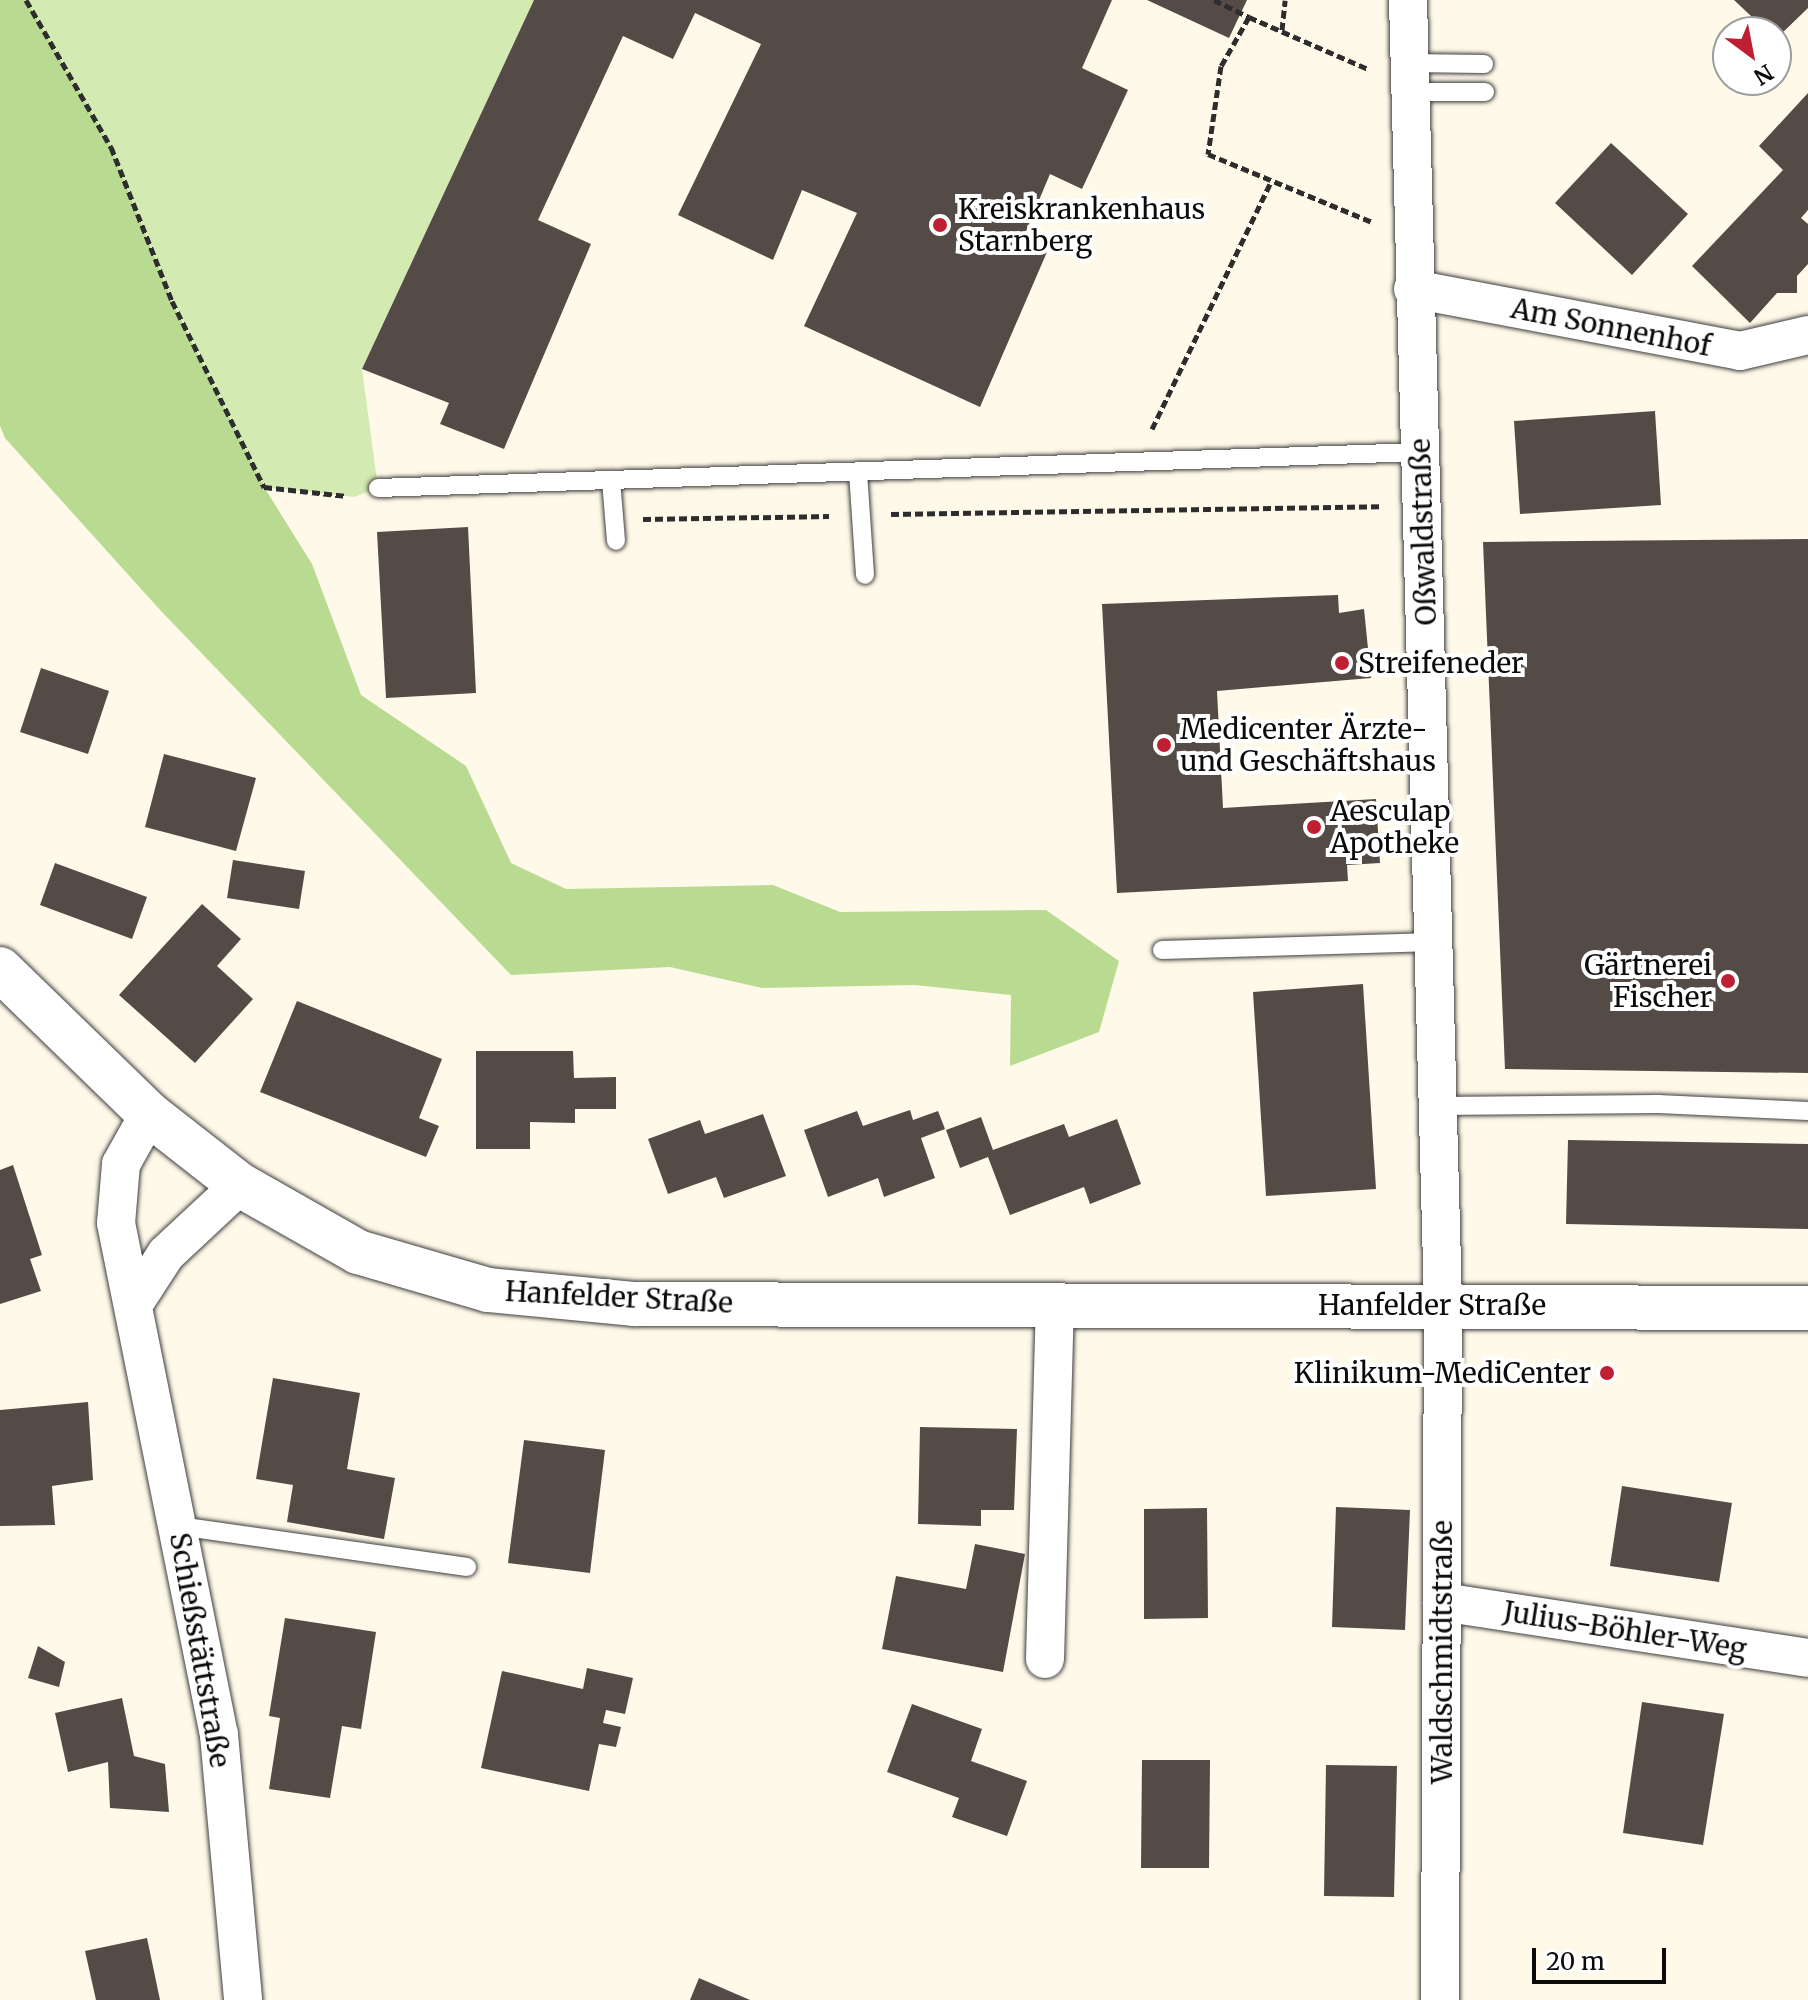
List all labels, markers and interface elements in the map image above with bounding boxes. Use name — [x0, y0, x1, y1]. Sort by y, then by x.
north arrow — [1712, 16, 1792, 96]
text: N — [1749, 58, 1778, 91]
place label: Kreiskrankenhaus Starnberg — [958, 192, 1205, 258]
marker: Kreiskrankenhaus Starnberg — [929, 214, 951, 236]
street label: Am Sonnenhof — [1508, 291, 1714, 363]
street label: Oßwaldstraße — [1403, 438, 1443, 626]
place label: Streifeneder — [1358, 646, 1524, 680]
marker: Streifeneder — [1333, 654, 1351, 672]
place label: Medicenter Ärzte- und Geschäftshaus — [1180, 712, 1436, 778]
marker: Medicenter Ärzte- und Geschäftshaus — [1155, 736, 1173, 754]
place label: Aesculap Apotheke — [1330, 794, 1459, 860]
marker: Aesculap Apotheke — [1305, 818, 1323, 836]
place label: Gärtnerei Fischer — [1584, 948, 1712, 1014]
marker: Gärtnerei Fischer — [1719, 972, 1737, 990]
street label: Hanfelder Straße — [504, 1274, 734, 1320]
street label: Hanfelder Straße — [1318, 1288, 1546, 1322]
place label: Klinikum-MediCenter — [1294, 1356, 1591, 1390]
marker: Klinikum-MediCenter — [1598, 1364, 1616, 1382]
street label: Waldschmidtstraße — [1425, 1520, 1459, 1784]
street label: Schießstättstraße — [163, 1530, 237, 1770]
street label: Julius-Böhler-Weg — [1501, 1594, 1749, 1666]
scale bar — [1536, 1932, 1670, 1982]
text: 20 m — [1546, 1946, 1605, 1977]

